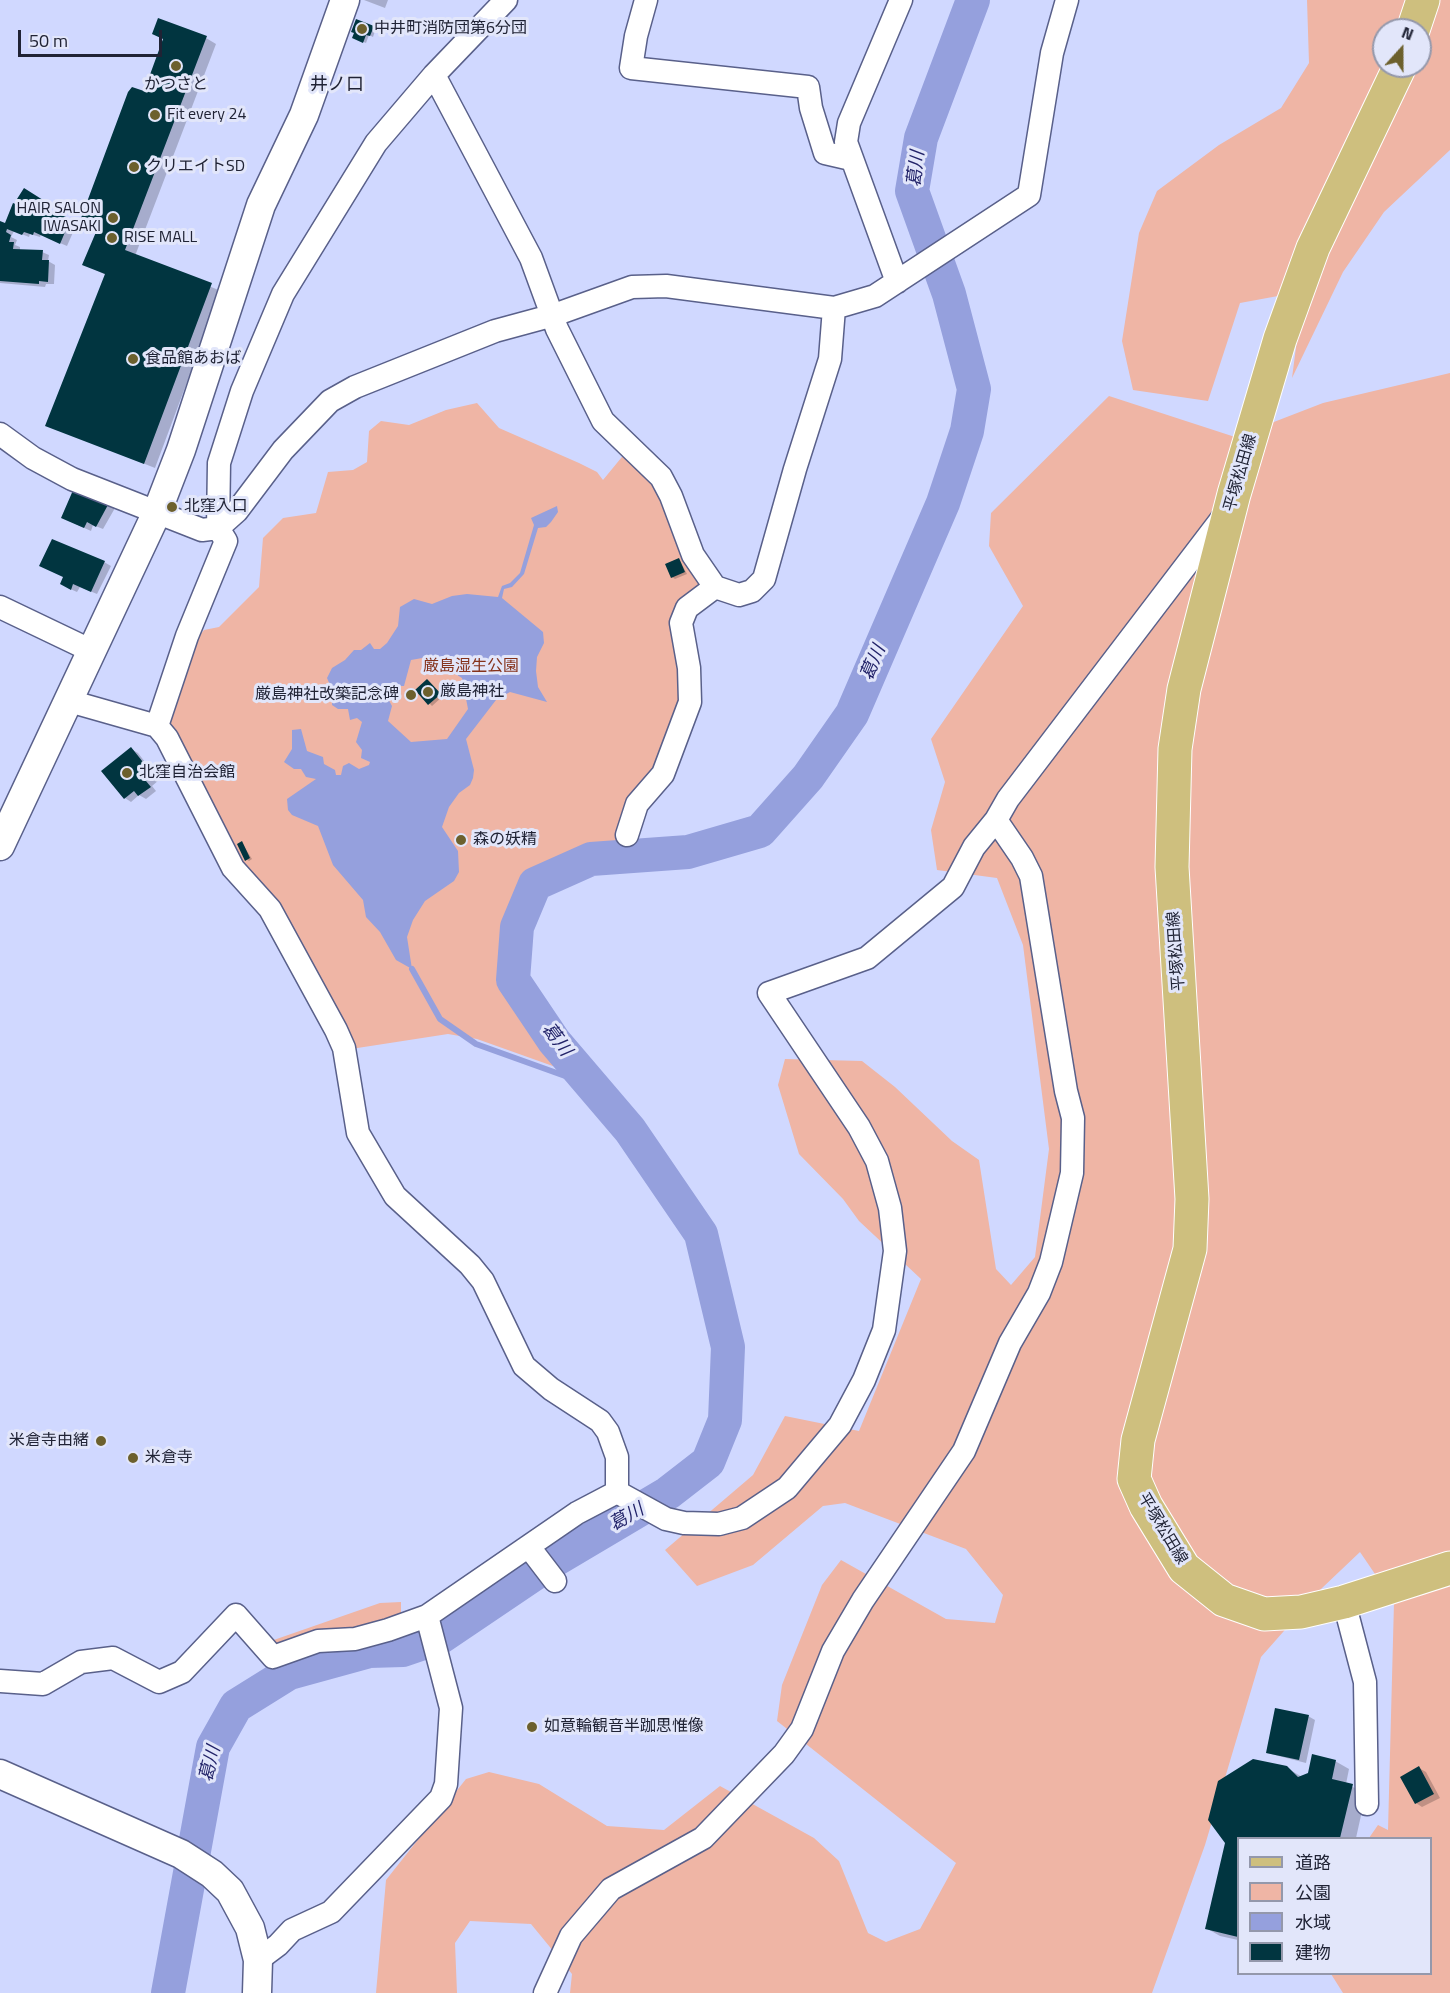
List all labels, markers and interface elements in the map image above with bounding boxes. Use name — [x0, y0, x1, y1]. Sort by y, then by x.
scale bar — [21, 18, 165, 56]
north arrow — [1372, 18, 1432, 78]
place label: 中井町消防団第6分団 — [374, 19, 527, 39]
text: N — [1398, 20, 1417, 46]
marker: 中井町消防団第6分団 — [355, 22, 369, 36]
text: 50 m — [29, 27, 68, 54]
marker: かつさと — [169, 59, 183, 73]
place label: かつさと — [144, 75, 208, 95]
district label: 井ノ口 — [310, 75, 364, 97]
place label: Fit every 24 — [167, 105, 246, 125]
marker: Fit every 24 — [148, 108, 162, 122]
water label: 葛川 — [904, 150, 930, 188]
place label: クリエイトSD — [146, 157, 245, 177]
marker: クリエイトSD — [127, 160, 141, 174]
place label: HAIR SALON lWASAKl — [17, 199, 101, 237]
marker: HAIR SALON lWASAKl — [106, 211, 120, 225]
place label: RISE MALL — [124, 228, 197, 248]
marker: RISE MALL — [105, 231, 119, 245]
place label: 食品館あおば — [145, 349, 241, 369]
marker: 食品館あおば — [126, 352, 140, 366]
street label: 平塚松田線 — [1221, 432, 1261, 514]
place label: 北窪入口 — [184, 497, 248, 517]
marker: 北窪入口 — [165, 500, 179, 514]
water label: 葛川 — [857, 642, 891, 684]
park label: 厳島湿生公園 — [423, 657, 519, 677]
place label: 厳島神社 — [440, 682, 504, 702]
place label: 厳島神社改築記念碑 — [255, 685, 399, 705]
marker: 厳島神社 — [421, 685, 435, 699]
marker: 厳島神社改築記念碑 — [404, 688, 418, 702]
place label: 北窪自治会館 — [139, 763, 235, 783]
marker: 北窪自治会館 — [120, 766, 134, 780]
place label: 森の妖精 — [473, 830, 537, 850]
marker: 森の妖精 — [454, 833, 468, 847]
street label: 平塚松田線 — [1165, 910, 1189, 992]
water label: 葛川 — [537, 1019, 575, 1061]
place label: 米倉寺由緒 — [9, 1431, 89, 1451]
marker: 米倉寺由緒 — [94, 1434, 108, 1448]
place label: 米倉寺 — [145, 1448, 193, 1468]
marker: 米倉寺 — [126, 1451, 140, 1465]
street label: 平塚松田線 — [1133, 1490, 1191, 1568]
water label: 葛川 — [606, 1500, 648, 1536]
place label: 如意輪観音半跏思惟像 — [544, 1717, 704, 1737]
marker: 如意輪観音半跏思惟像 — [525, 1720, 539, 1734]
water label: 葛川 — [196, 1744, 226, 1784]
legend — [1237, 1837, 1432, 1975]
text: 道路 — [1295, 1849, 1331, 1876]
text: 公園 — [1295, 1879, 1331, 1906]
text: 水域 — [1295, 1909, 1331, 1936]
text: 建物 — [1295, 1939, 1331, 1966]

